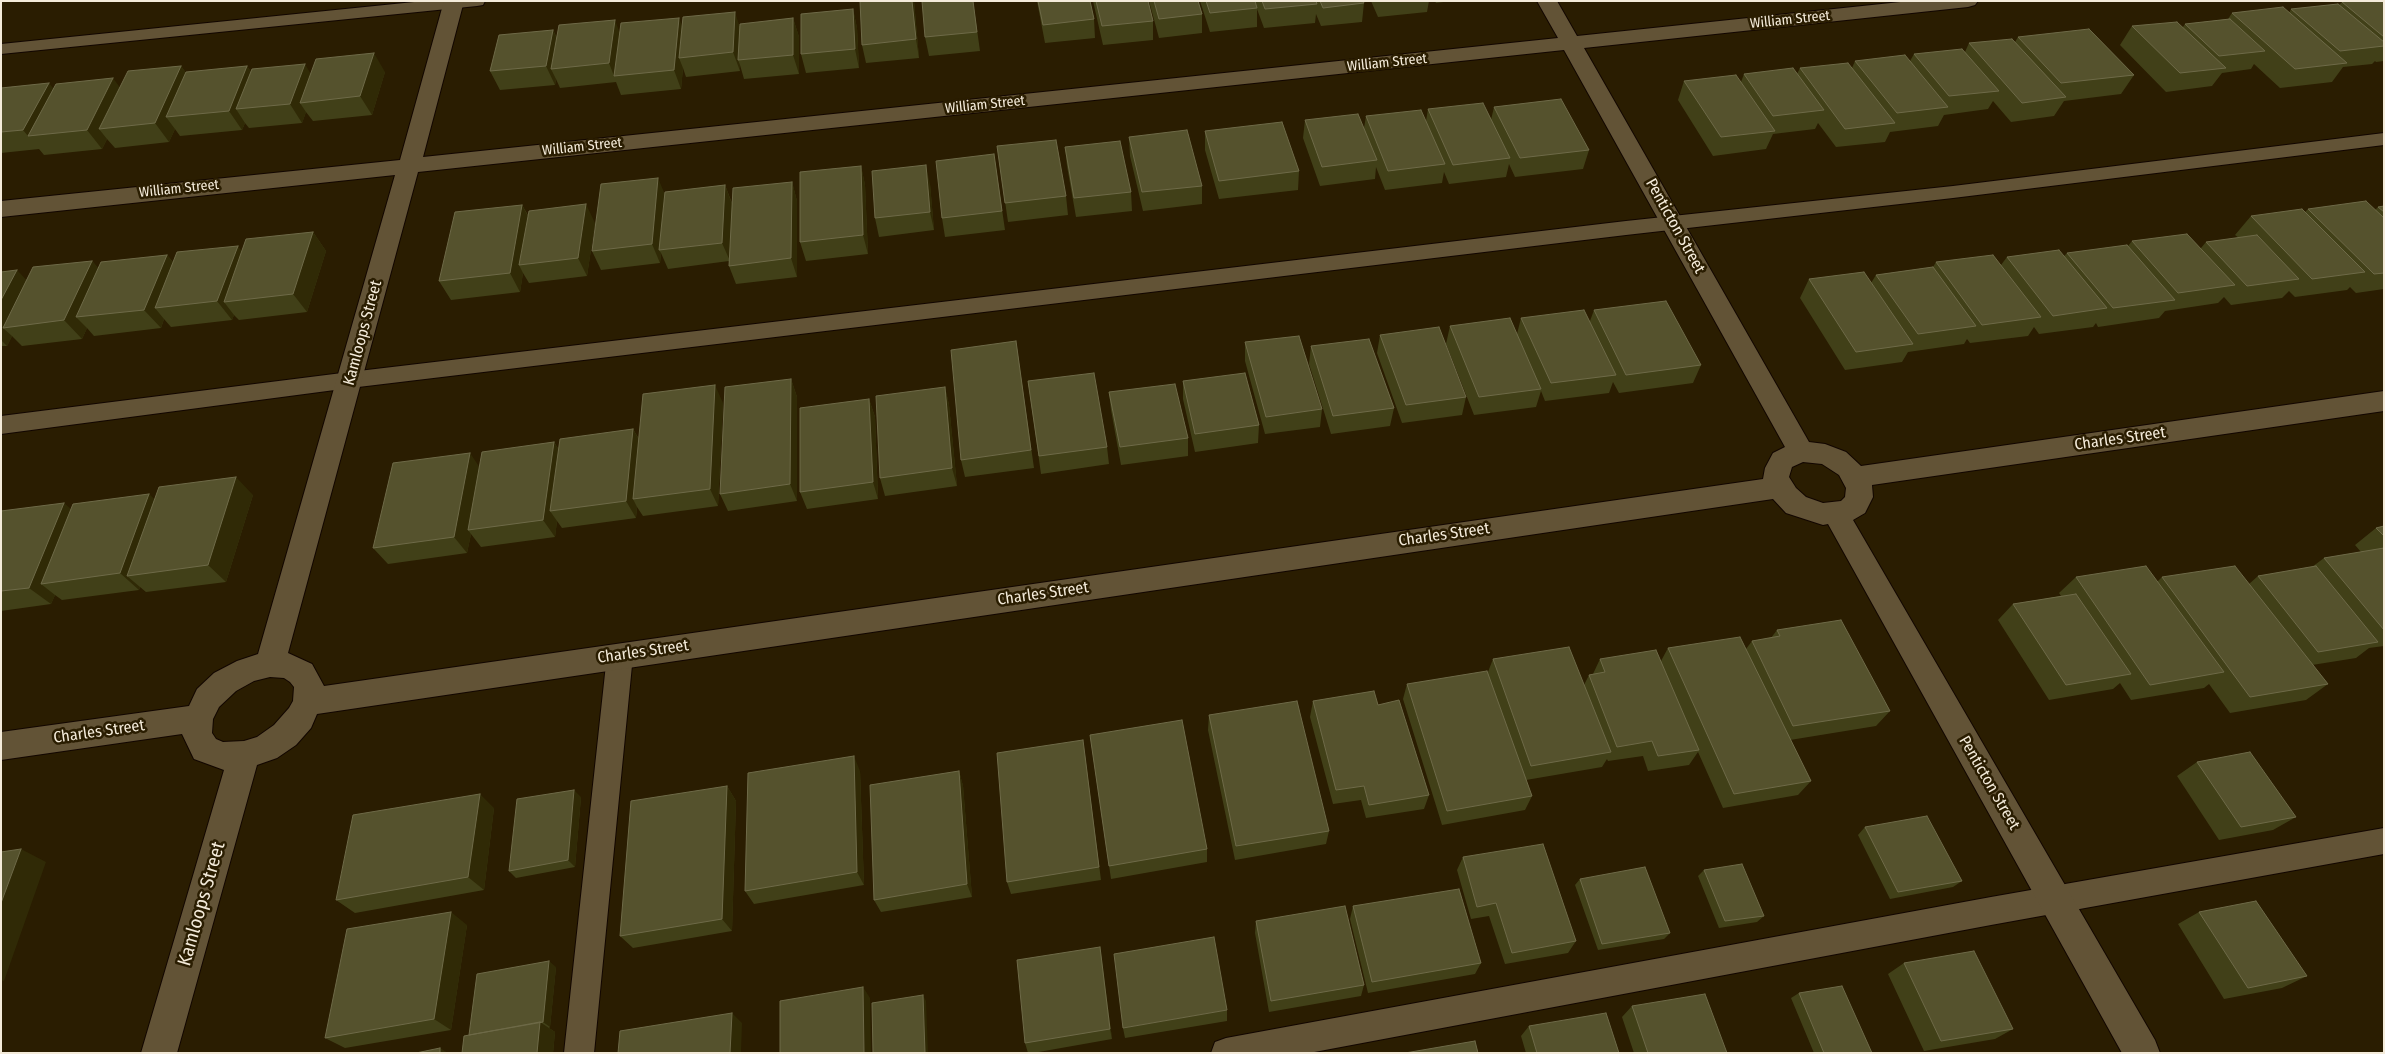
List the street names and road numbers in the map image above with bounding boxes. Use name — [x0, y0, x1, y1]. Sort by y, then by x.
street label: William Street — [1749, 7, 1831, 33]
street label: William Street — [1346, 50, 1428, 76]
street label: William Street — [944, 92, 1026, 118]
street label: William Street — [541, 134, 623, 160]
street label: Penticton Street — [1641, 175, 1709, 277]
street label: William Street — [138, 176, 220, 202]
street label: Kamloops Street — [340, 278, 386, 388]
street label: Charles Street — [2073, 423, 2167, 455]
street label: Charles Street — [1397, 519, 1491, 551]
street label: Charles Street — [996, 578, 1090, 610]
street label: Charles Street — [596, 636, 690, 668]
street label: Charles Street — [52, 716, 146, 748]
street label: Penticton Street — [1954, 733, 2024, 833]
street label: Kamloops Street — [173, 839, 231, 969]

